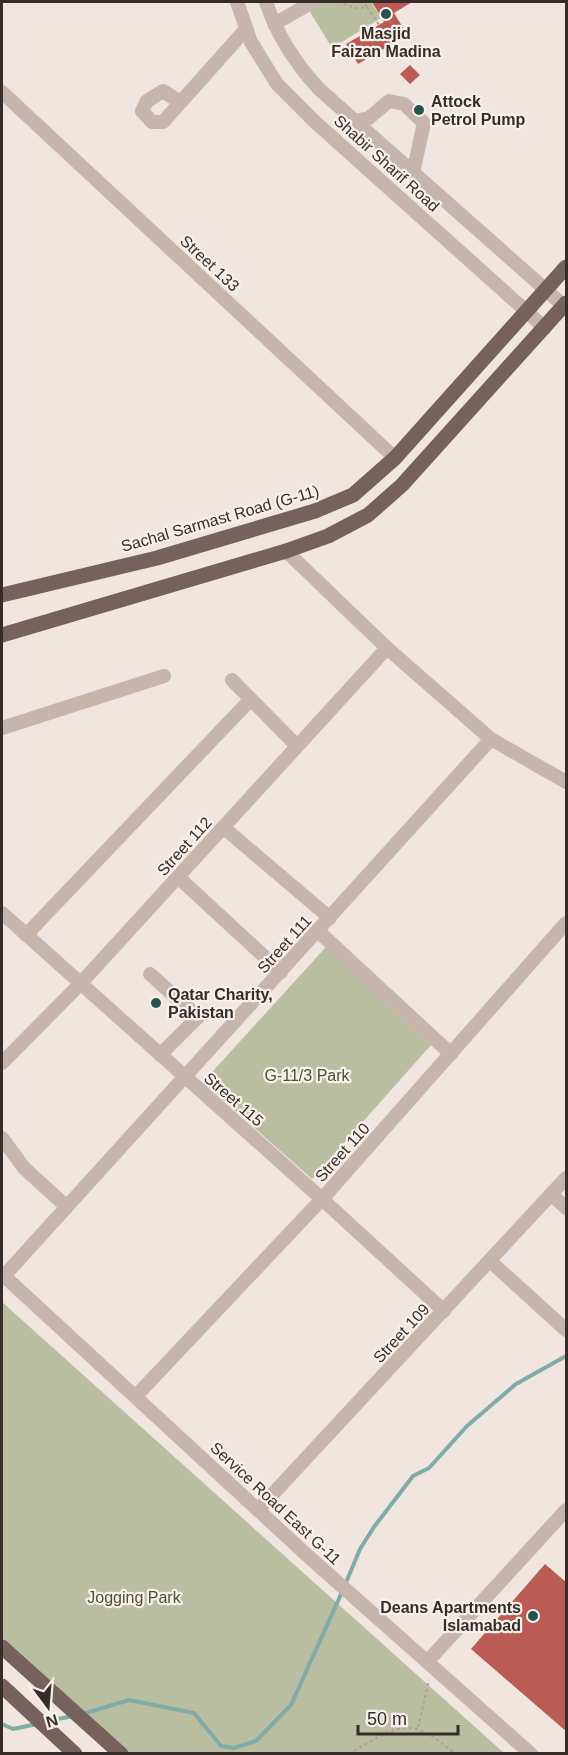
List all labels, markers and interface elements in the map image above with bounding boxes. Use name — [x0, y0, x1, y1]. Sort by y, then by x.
marker: Masjid Faizan Madina — [379, 7, 393, 21]
place label: Masjid Faizan Madina — [331, 25, 441, 60]
place label: Attock Petrol Pump — [431, 93, 525, 128]
marker: Attock Petrol Pump — [412, 103, 426, 117]
street label: Shabir Sharif Road — [331, 112, 443, 215]
street label: Street 133 — [177, 232, 243, 295]
street label: Sachal Sarmast Road (G-11) — [119, 482, 321, 555]
street label: Street 112 — [154, 814, 215, 879]
street label: Street 111 — [254, 912, 315, 977]
place label: Qatar Charity, Pakistan — [168, 986, 273, 1021]
marker: Qatar Charity, Pakistan — [149, 996, 163, 1010]
park label: G-11/3 Park — [264, 1067, 351, 1084]
street label: Street 115 — [201, 1069, 267, 1130]
street label: Street 110 — [312, 1120, 373, 1185]
street label: Street 109 — [370, 1300, 433, 1366]
street label: Service Road East G-11 — [207, 1439, 344, 1568]
park label: Jogging Park — [87, 1589, 182, 1606]
place label: Deans Apartments Islamabad — [380, 1599, 521, 1634]
marker: Deans Apartments Islamabad — [526, 1609, 540, 1623]
north arrow — [18, 1677, 78, 1737]
scale bar — [358, 1698, 458, 1736]
text: 50 m — [367, 1709, 407, 1729]
text: N — [44, 1711, 60, 1731]

